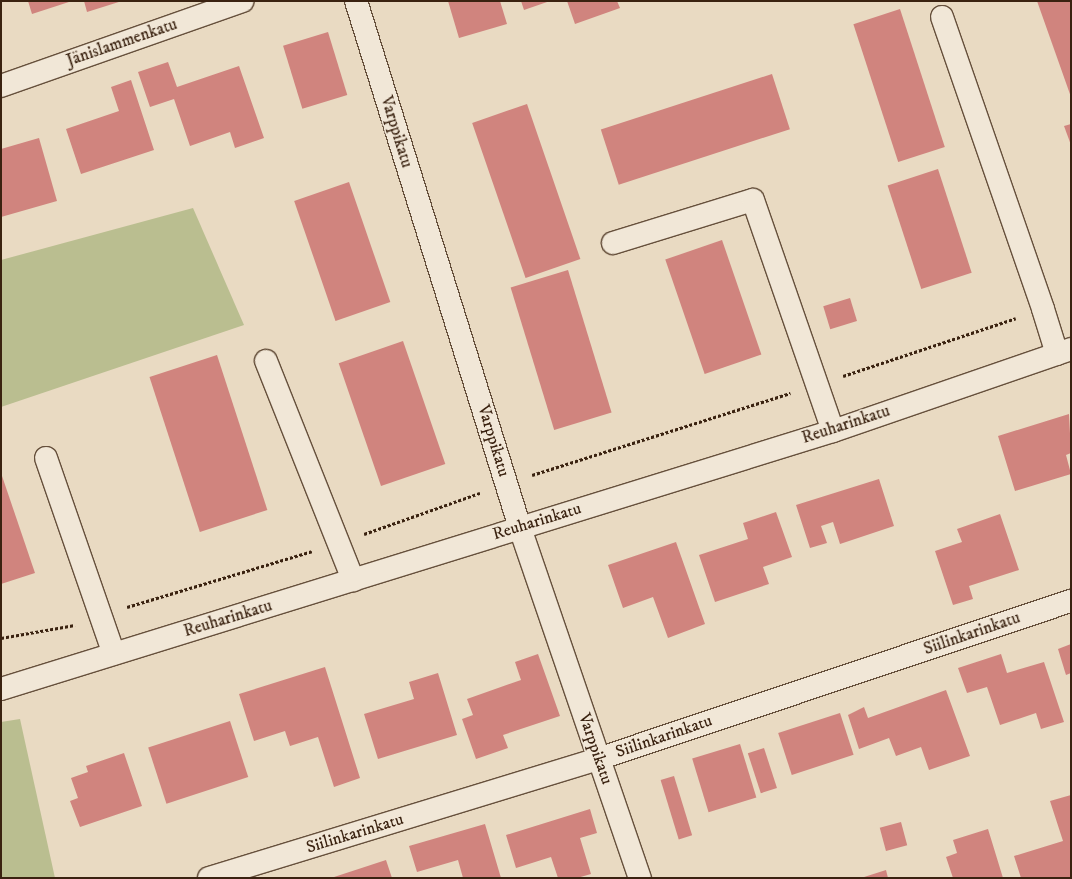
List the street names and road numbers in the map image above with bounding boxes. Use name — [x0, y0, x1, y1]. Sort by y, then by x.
street label: Jänislammenkatu — [64, 15, 180, 71]
street label: Varppikatu — [375, 94, 417, 170]
street label: Reuharinkatu — [799, 401, 893, 449]
street label: Varppikatu — [472, 403, 514, 479]
street label: Reuharinkatu — [490, 499, 584, 545]
street label: Reuharinkatu — [181, 596, 275, 642]
street label: Siilinkarinkatu — [921, 608, 1023, 660]
street label: Varppikatu — [573, 711, 617, 787]
street label: Siilinkarinkatu — [613, 711, 715, 763]
street label: Siilinkarinkatu — [304, 810, 406, 858]

